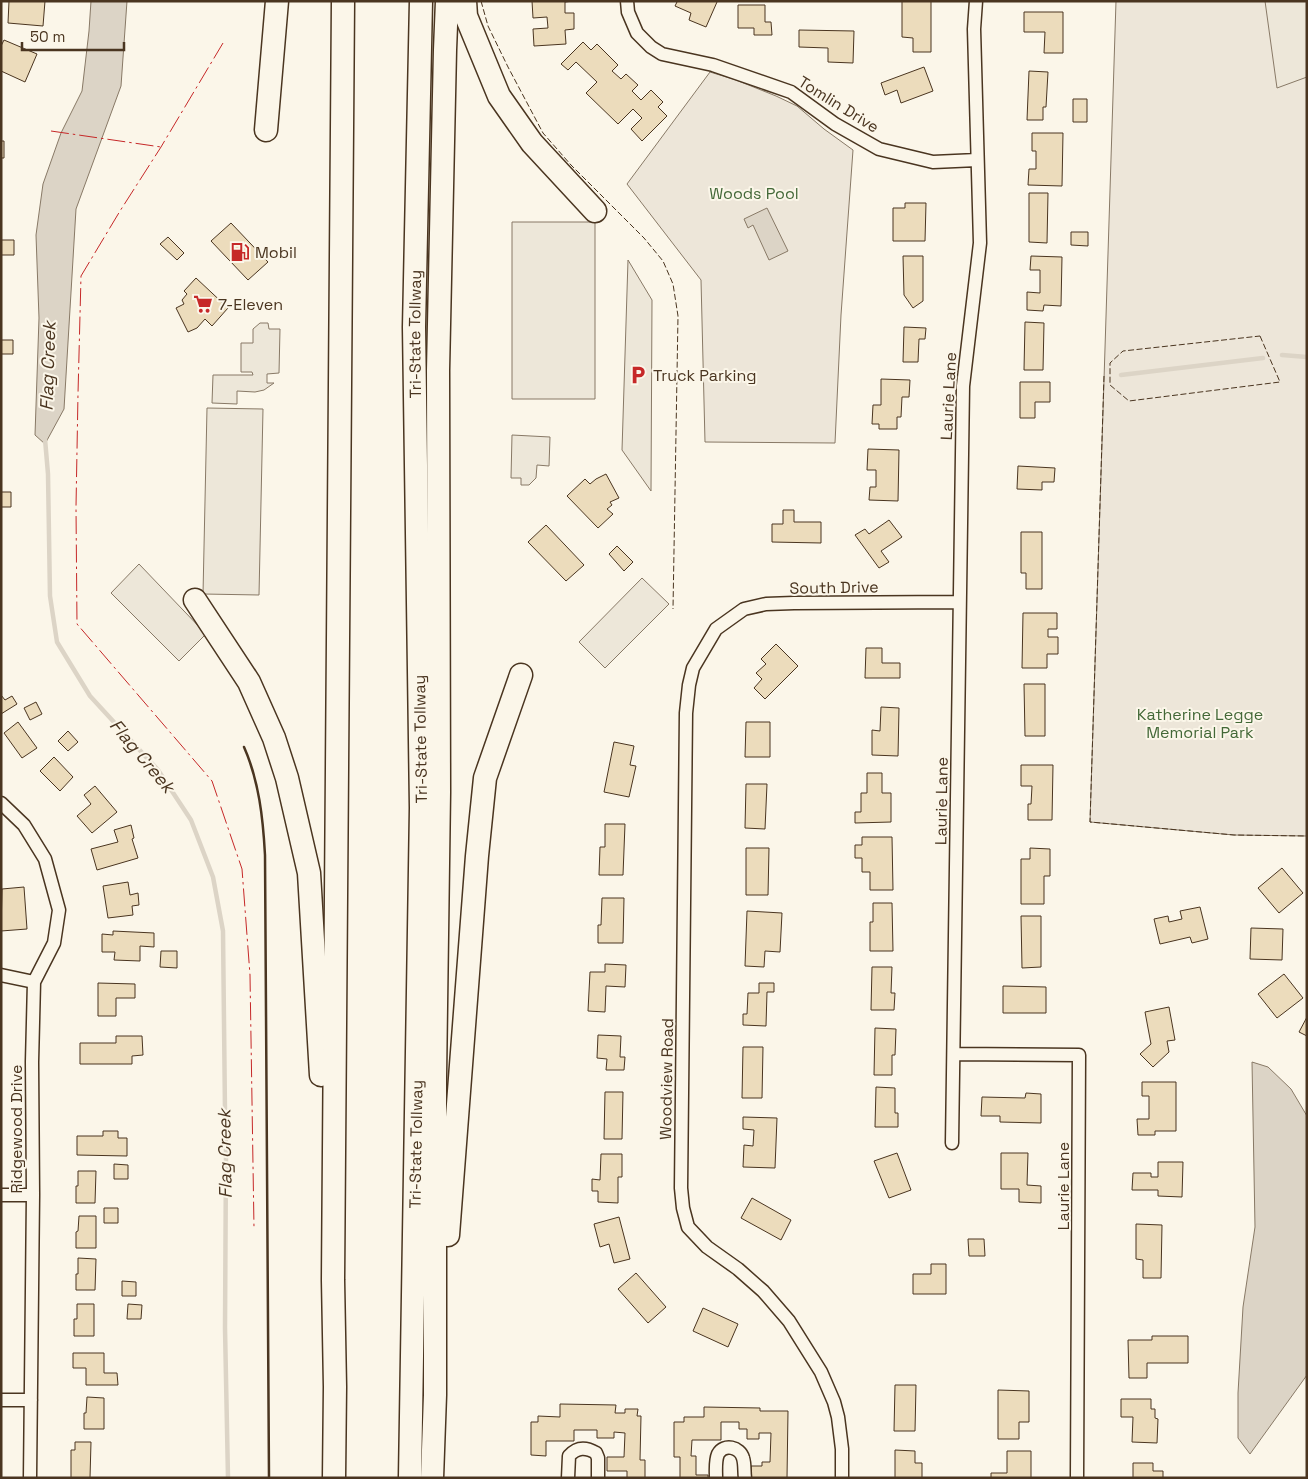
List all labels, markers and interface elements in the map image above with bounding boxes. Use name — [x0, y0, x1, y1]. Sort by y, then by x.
scale bar — [22, 20, 125, 52]
text: 50 m — [30, 27, 65, 46]
street label: Tomlin Drive — [794, 71, 883, 138]
park label: Woods Pool — [709, 183, 799, 204]
fuel station icon: Mobil — [229, 241, 251, 263]
place label: Mobil — [255, 242, 297, 263]
street label: Tri-State Tollway — [404, 270, 426, 399]
supermarket icon: 7-Eleven — [192, 293, 214, 315]
place label: 7-Eleven — [218, 294, 283, 315]
water label: Flag Creek — [34, 319, 61, 411]
street label: Laurie Lane — [936, 351, 961, 441]
parking icon: Truck Parking — [627, 364, 649, 386]
place label: Truck Parking — [653, 365, 757, 386]
street label: South Drive — [789, 576, 879, 599]
street label: Tri-State Tollway — [409, 675, 432, 803]
park label: Katherine Legge Memorial Park — [1137, 704, 1263, 743]
water label: Flag Creek — [105, 714, 181, 799]
street label: Laurie Lane — [930, 757, 953, 845]
street label: Woodview Road — [655, 1018, 678, 1140]
street label: Ridgewood Drive — [6, 1064, 27, 1194]
street label: Tri-State Tollway — [404, 1080, 428, 1209]
water label: Flag Creek — [212, 1107, 237, 1199]
street label: Laurie Lane — [1053, 1142, 1074, 1230]

